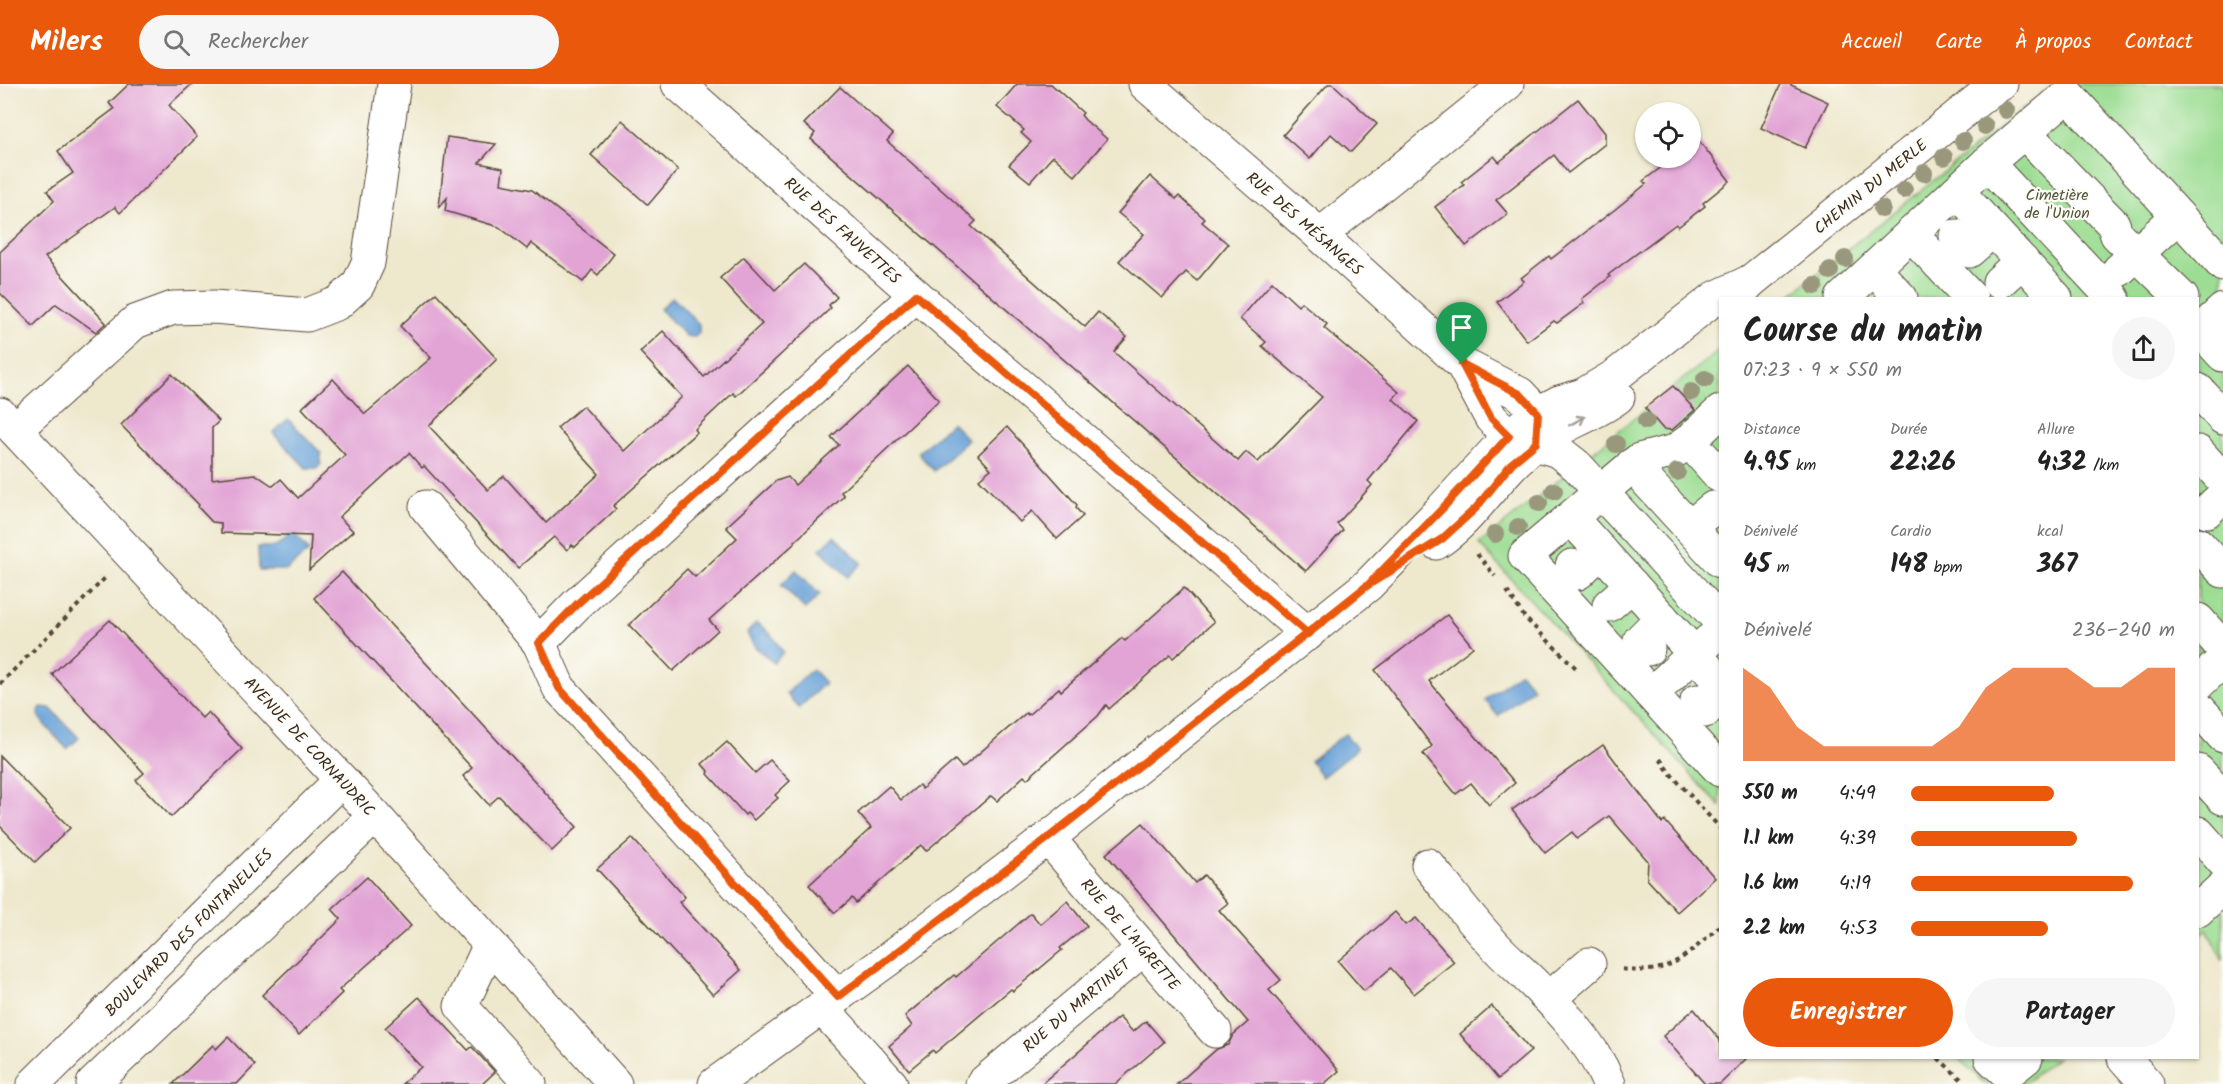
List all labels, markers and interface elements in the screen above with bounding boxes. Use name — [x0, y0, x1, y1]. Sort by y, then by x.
search box — [139, 15, 559, 69]
text: Milers — [30, 20, 103, 65]
text: Rechercher — [208, 25, 308, 60]
icon: search — [160, 26, 193, 59]
text: Accueil — [1841, 26, 1902, 59]
text: Carte — [1935, 26, 1982, 59]
text: À propos — [2015, 26, 2091, 59]
text: Contact — [2124, 26, 2193, 59]
map controls — [1635, 102, 1701, 168]
button: locate — [1635, 102, 1701, 168]
street label: CHEMIN DU MERLE — [1809, 133, 1934, 241]
street label: RUE DES MÉSANGES — [1240, 166, 1368, 282]
street label: RUE DES FAUVETTES — [778, 172, 906, 291]
park label: Cimetière de l'Union — [2024, 183, 2090, 226]
pin — [1436, 302, 1487, 364]
text: Course du matin — [1743, 306, 1983, 359]
icon: arrive — [1445, 311, 1478, 344]
button: share — [2112, 317, 2175, 380]
text: 07:23 · 9 × 550 m — [1743, 355, 1902, 387]
one-way arrow — [1568, 415, 1585, 427]
text: Distance — [1743, 417, 1801, 442]
text: Durée — [1890, 417, 1928, 442]
text: Allure — [2037, 417, 2075, 442]
text: 4.95 — [1743, 442, 1790, 484]
text: 22:26 — [1890, 442, 1956, 484]
text: 4:32 — [2037, 442, 2087, 484]
text: km — [1790, 453, 1816, 478]
text: /km — [2087, 453, 2119, 478]
text: Dénivelé — [1743, 519, 1798, 544]
text: Cardio — [1890, 519, 1931, 544]
text: kcal — [2037, 519, 2063, 544]
text: 45 — [1743, 544, 1770, 586]
text: 148 — [1890, 544, 1927, 586]
text: 367 — [2037, 544, 2078, 586]
text: m — [1770, 555, 1789, 580]
text: bpm — [1927, 555, 1963, 580]
text: Dénivelé — [1743, 615, 1811, 647]
text: 236–240 m — [2072, 615, 2175, 647]
street label: AVENUE DE CORNAUDRIC — [237, 672, 380, 822]
text: 550 m — [1743, 778, 1798, 810]
text: 4:49 — [1839, 778, 1876, 810]
text: 1.1 km — [1743, 823, 1794, 855]
text: 4:39 — [1839, 823, 1876, 855]
street label: BOULEVARD DES FONTANELLES — [99, 843, 279, 1023]
text: 1.6 km — [1743, 868, 1799, 900]
text: 4:19 — [1839, 868, 1871, 900]
street label: RUE DE L'AIGRETTE — [1074, 873, 1186, 997]
text: 2.2 km — [1743, 913, 1805, 945]
text: 4:53 — [1839, 913, 1877, 945]
street label: RUE DU MARTINET — [1017, 952, 1138, 1059]
button: Enregistrer — [1743, 978, 1953, 1047]
button: Partager — [1965, 978, 2175, 1047]

